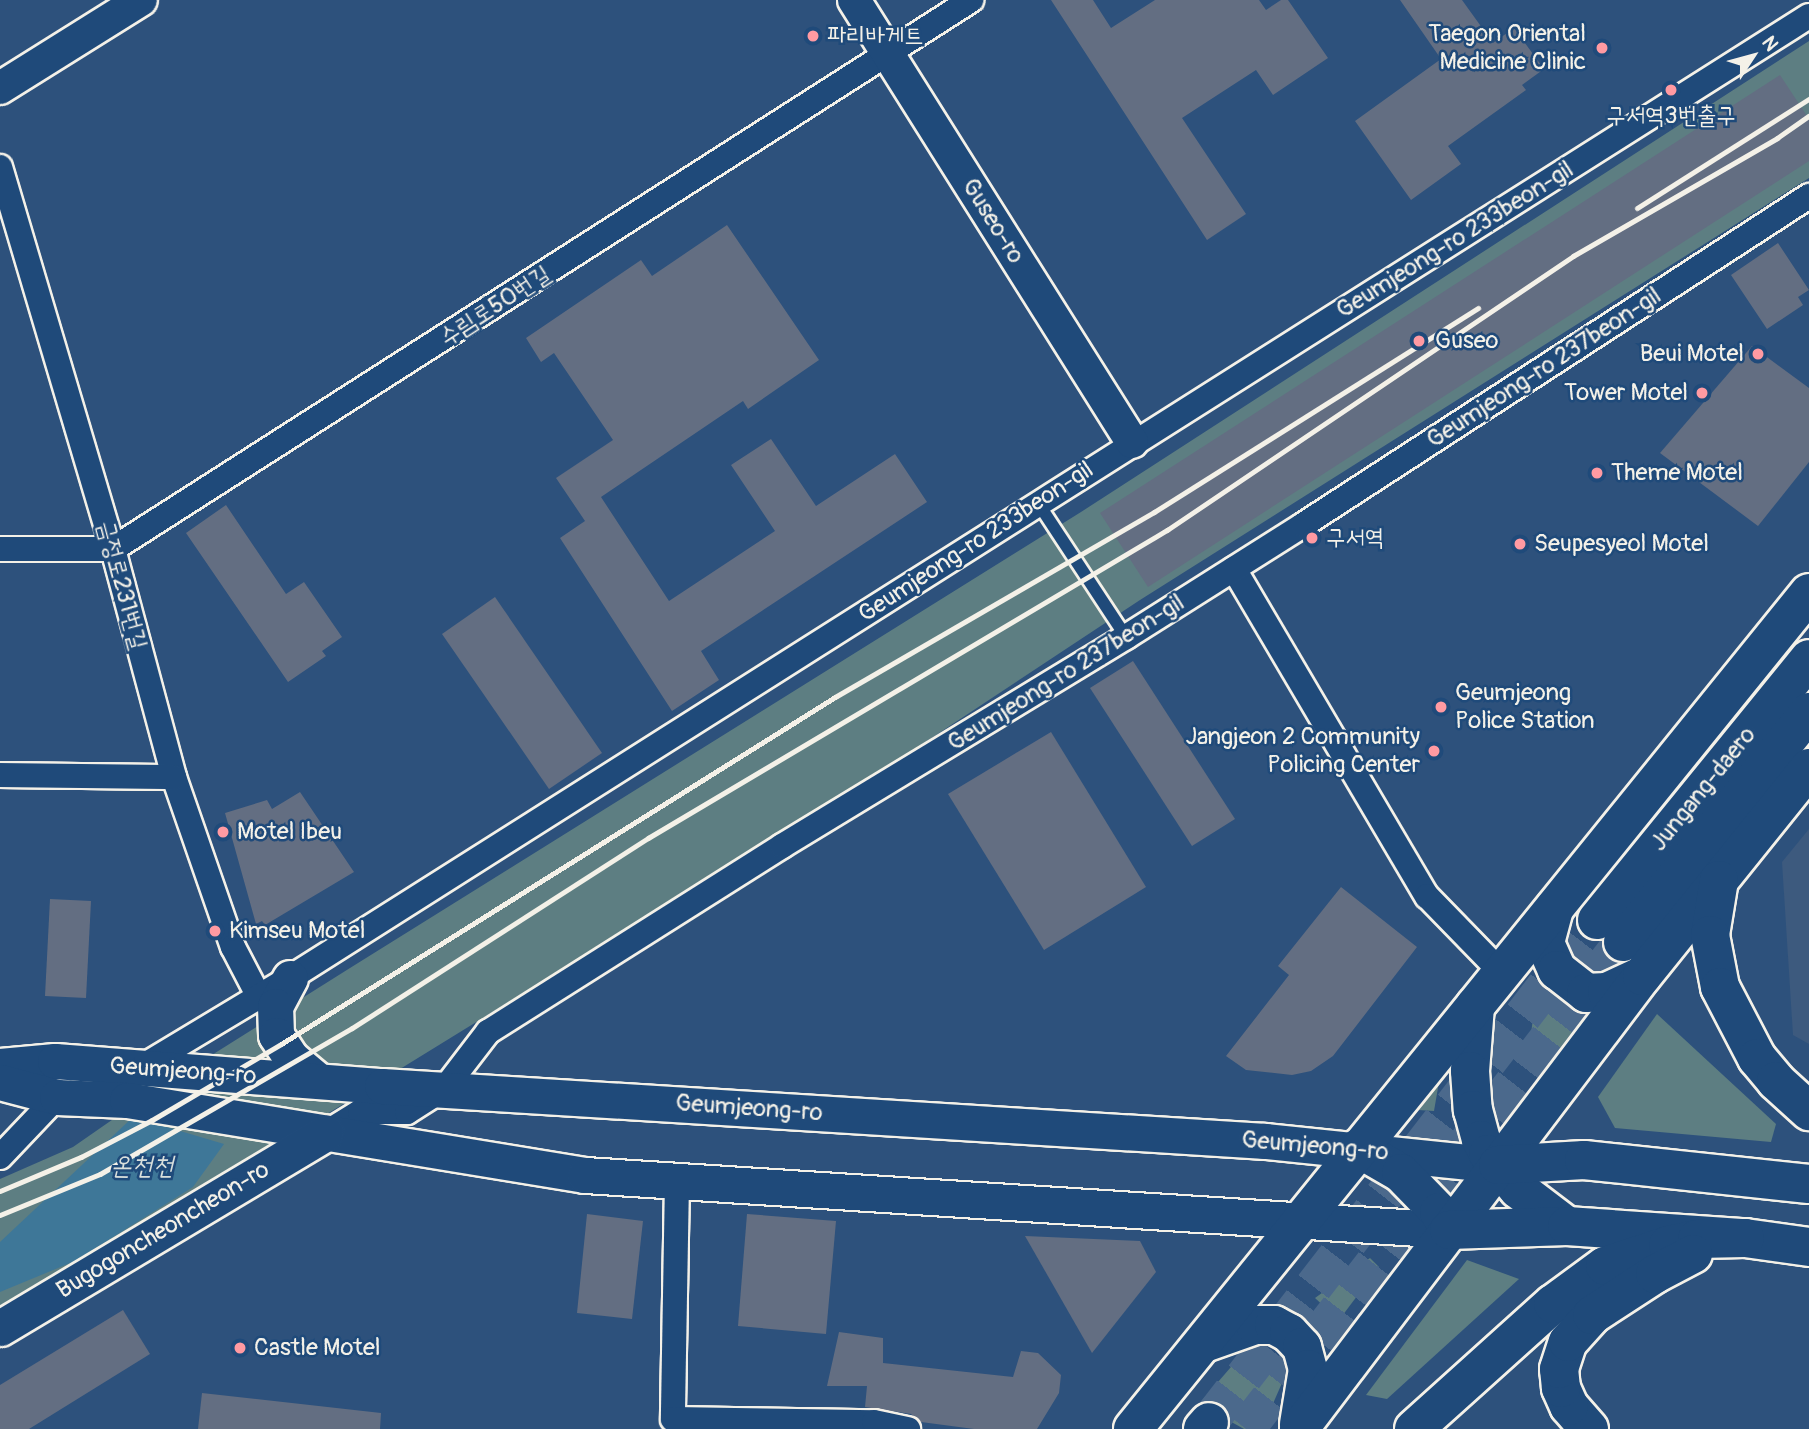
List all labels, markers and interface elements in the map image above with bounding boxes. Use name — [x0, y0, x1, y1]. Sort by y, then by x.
place label: Taegon Oriental Medicine Clinic — [1428, 20, 1586, 76]
north arrow — [1718, 21, 1788, 91]
place label: 파리바게트 — [827, 22, 924, 50]
marker: 파리바게트 — [805, 28, 821, 44]
text: N — [1756, 31, 1783, 56]
marker: Taegon Oriental Medicine Clinic — [1592, 38, 1612, 58]
marker: 구서역3번출구 — [1663, 82, 1679, 98]
place label: 구서역3번출구 — [1606, 102, 1736, 130]
street label: Geumjeong-ro 233beon-gil — [1331, 155, 1579, 325]
street label: Guseo-ro — [956, 173, 1030, 269]
street label: 수림로50번길 — [434, 260, 556, 352]
street label: Geumjeong-ro 237beon-gil — [1422, 281, 1666, 455]
place label: Guseo — [1435, 327, 1498, 355]
marker: Guseo — [1409, 331, 1429, 351]
place label: Beui Motel — [1640, 340, 1744, 368]
marker: Beui Motel — [1750, 346, 1766, 362]
place label: Tower Motel — [1564, 379, 1688, 407]
marker: Tower Motel — [1694, 385, 1710, 401]
street label: Geumjeong-ro 233beon-gil — [853, 455, 1099, 629]
place label: Theme Motel — [1611, 459, 1743, 487]
marker: Theme Motel — [1589, 465, 1605, 481]
street label: 금정로231번길 — [91, 518, 153, 652]
place label: 구서역 — [1326, 524, 1384, 552]
marker: 구서역 — [1304, 530, 1320, 546]
place label: Seupesyeol Motel — [1534, 530, 1709, 558]
marker: Seupesyeol Motel — [1512, 536, 1528, 552]
street label: Geumjeong-ro 237beon-gil — [942, 588, 1190, 758]
place label: Geumjeong Police Station — [1455, 679, 1595, 735]
marker: Geumjeong Police Station — [1433, 699, 1449, 715]
street label: Jungang-daero — [1644, 721, 1762, 857]
place label: Jangjeon 2 Community Policing Center — [1186, 723, 1420, 779]
marker: Jangjeon 2 Community Policing Center — [1426, 743, 1442, 759]
place label: Motel Ibeu — [237, 818, 342, 846]
marker: Motel Ibeu — [215, 824, 231, 840]
place label: Kimseu Motel — [229, 917, 365, 945]
marker: Kimseu Motel — [207, 923, 223, 939]
street label: Geumjeong-ro — [109, 1051, 257, 1091]
street label: Geumjeong-ro — [675, 1088, 823, 1128]
street label: Geumjeong-ro — [1240, 1125, 1390, 1167]
water label: 온천천 — [111, 1151, 173, 1183]
street label: Bugogoncheoncheon-ro — [51, 1155, 275, 1305]
place label: Castle Motel — [254, 1334, 381, 1362]
marker: Castle Motel — [232, 1340, 248, 1356]

